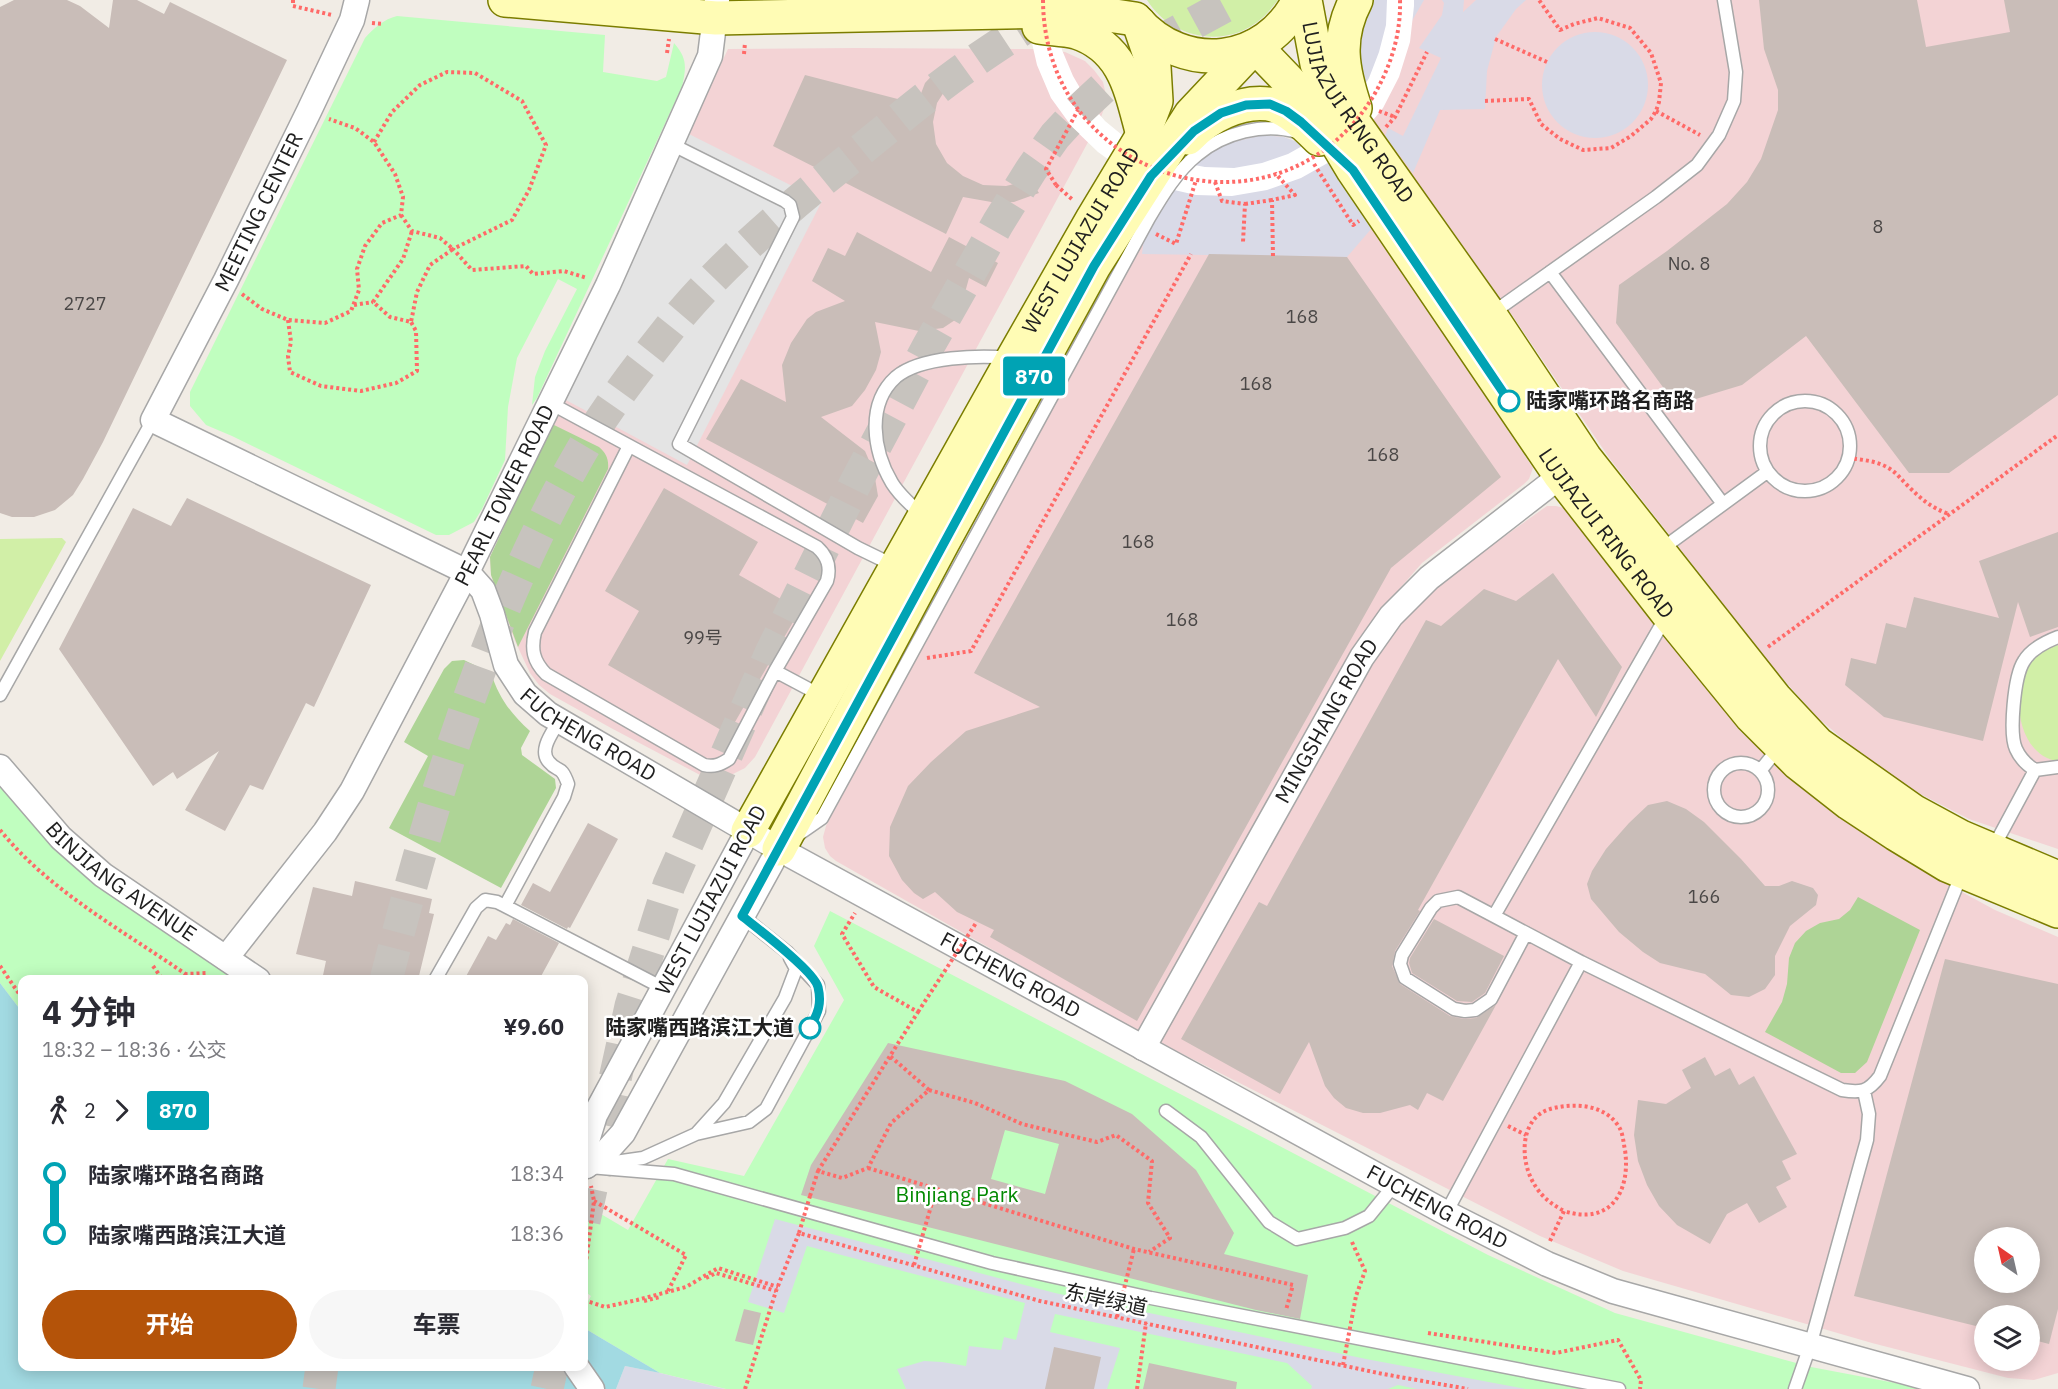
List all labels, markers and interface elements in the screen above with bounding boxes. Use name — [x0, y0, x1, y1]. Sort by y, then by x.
street label: LUJIAZUI RING ROAD — [1296, 19, 1421, 208]
street label: MEETING CENTER — [207, 127, 309, 296]
street label: WEST LUJIAZUI ROAD — [1015, 141, 1146, 338]
house number: 8 — [1873, 215, 1883, 238]
house number: No. 8 — [1668, 252, 1710, 275]
house number: 2727 — [63, 292, 107, 315]
house number: 168 — [1286, 305, 1318, 328]
line badge: 870 — [1000, 356, 1068, 395]
text: 870 — [1015, 362, 1053, 390]
house number: 168 — [1240, 372, 1272, 395]
place label: 陆家嘴环路名商路 — [1526, 386, 1694, 414]
marker: 陆家嘴环路名商路 — [1498, 390, 1520, 412]
street label: PEARL TOWER ROAD — [447, 400, 560, 590]
street label: LUJIAZUI RING ROAD — [1533, 442, 1681, 624]
house number: 168 — [1367, 443, 1399, 466]
house number: 168 — [1122, 530, 1154, 553]
house number: 168 — [1166, 608, 1198, 631]
house number: 99号 — [683, 626, 723, 649]
street label: MINGSHANG ROAD — [1268, 632, 1384, 808]
street label: FUCHENG ROAD — [515, 681, 662, 787]
street label: WEST LUJIAZUI ROAD — [648, 800, 772, 999]
street label: BINJIANG AVENUE — [40, 815, 202, 947]
house number: 166 — [1688, 885, 1720, 908]
street label: FUCHENG ROAD — [936, 925, 1086, 1024]
text: 4 分钟 — [42, 990, 136, 1033]
text: ¥9.60 — [503, 1012, 564, 1041]
place label: 陆家嘴西路滨江大道 — [605, 1013, 794, 1041]
marker: 陆家嘴西路滨江大道 — [799, 1017, 821, 1039]
text: 18:32 – 18:36 · 公交 — [42, 1036, 227, 1063]
icon: walk — [42, 1094, 75, 1127]
icon: forward — [105, 1094, 138, 1127]
text: 870 — [159, 1096, 197, 1124]
text: 2 — [84, 1097, 96, 1124]
street label: FUCHENG ROAD — [1362, 1157, 1513, 1255]
text: 陆家嘴环路名商路 — [88, 1160, 264, 1189]
text: 18:34 — [510, 1160, 564, 1187]
park label: Binjiang Park — [895, 1180, 1019, 1208]
text: 陆家嘴西路滨江大道 — [88, 1220, 286, 1249]
text: 18:36 — [510, 1220, 564, 1247]
north arrow — [1974, 1227, 2040, 1293]
map controls — [1974, 1227, 2040, 1371]
street label: 东岸绿道 — [1062, 1277, 1150, 1321]
button: 开始 — [42, 1290, 297, 1359]
button: 车票 — [309, 1290, 564, 1359]
button: layers — [1974, 1305, 2040, 1371]

